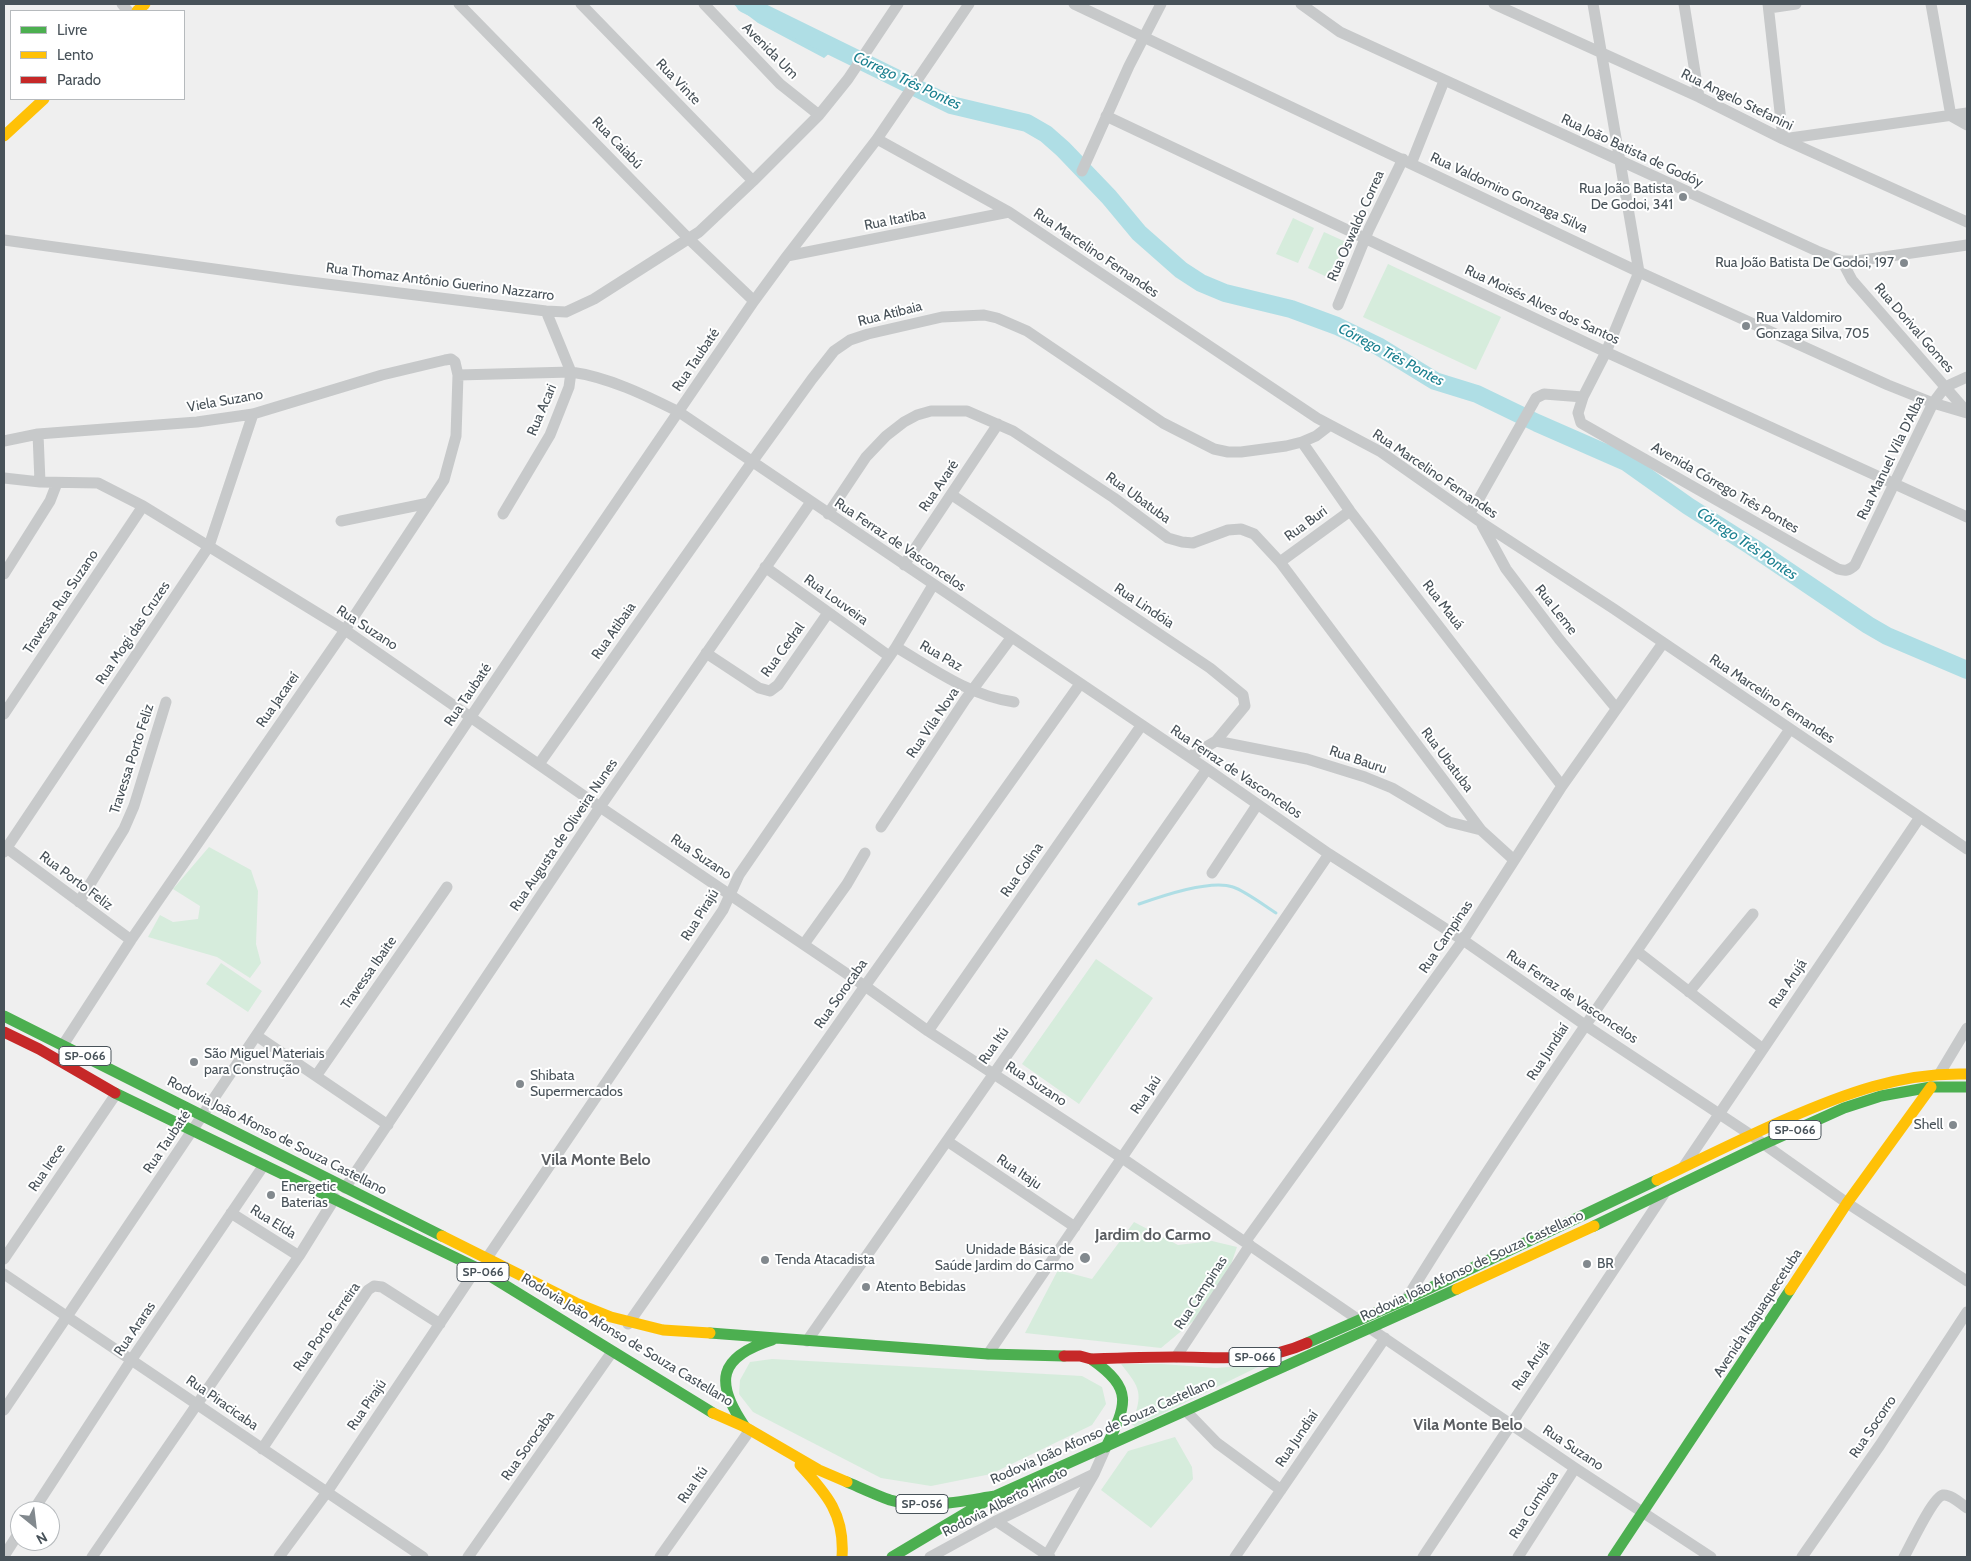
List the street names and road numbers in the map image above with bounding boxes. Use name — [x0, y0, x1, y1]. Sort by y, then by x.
street label: Avenida Um — [738, 19, 802, 83]
street label: Rua Vinte — [652, 56, 704, 108]
street label: Rua Angelo Stefanini — [1678, 66, 1796, 134]
street label: Rua João Batista de Godóy — [1558, 111, 1706, 191]
street label: Rua Caiabú — [588, 114, 646, 172]
street label: Rua Valdomiro Gonzaga Silva — [1427, 149, 1591, 237]
street label: Rua Oswaldo Correa — [1324, 168, 1388, 284]
street label: Rua Marcelino Fernandes — [1030, 205, 1162, 301]
street label: Rua Itatiba — [863, 206, 927, 234]
street label: Rua Thomaz Antônio Guerino Nazzarro — [325, 260, 555, 304]
street label: Rua Moisés Alves dos Santos — [1462, 262, 1622, 348]
street label: Rua Dorival Gomes — [1871, 280, 1957, 376]
street label: Rua Atibaia — [856, 298, 924, 330]
street label: Rua Taubaté — [669, 325, 723, 395]
street label: Rua Acari — [524, 382, 560, 438]
street label: Viela Suzano — [186, 386, 264, 416]
street label: Rua Manuel Vila D'Alba — [1854, 393, 1928, 523]
street label: Rua Marcelino Fernandes — [1369, 426, 1501, 522]
street label: Avenida Córrego Três Pontes — [1648, 439, 1802, 537]
street label: Rua Avaré — [916, 457, 962, 515]
street label: Rua Ubatuba — [1102, 469, 1174, 527]
street label: Rua Ferraz de Vasconcelos — [831, 495, 969, 595]
street label: Rua Buri — [1281, 503, 1331, 545]
street label: Travessa Rua Suzano — [20, 547, 102, 657]
street label: Rua Louveira — [801, 571, 871, 629]
street label: Rua Mauá — [1419, 577, 1467, 633]
street label: Rua Mogi das Cruzes — [92, 578, 174, 688]
street label: Rua Lindóia — [1111, 580, 1177, 632]
street label: Rua Leme — [1531, 582, 1581, 638]
street label: Rua Atibaia — [588, 599, 640, 663]
street label: Rua Suzano — [333, 602, 401, 654]
street label: Rua Cedral — [758, 619, 808, 681]
street label: Rua Paz — [917, 637, 965, 675]
street label: Rua Marcelino Fernandes — [1706, 651, 1838, 747]
street label: Rua Taubaté — [441, 660, 495, 730]
street label: Rua Jacareí — [253, 669, 303, 731]
street label: Rua Vila Nova — [903, 685, 963, 761]
street label: Travessa Porto Feliz — [106, 702, 158, 816]
street label: Rua Ferraz de Vasconcelos — [1167, 722, 1305, 822]
street label: Rua Ubatuba — [1417, 724, 1477, 796]
street label: Rua Bauru — [1327, 742, 1389, 778]
street label: Rua Augusta de Oliveira Nunes — [507, 756, 621, 914]
street label: Rua Suzano — [667, 831, 735, 883]
street label: Rua Colina — [997, 840, 1047, 900]
street label: Rua Porto Feliz — [36, 848, 116, 914]
street label: Rua Pirajú — [678, 886, 722, 944]
street label: Rua Campinas — [1415, 897, 1477, 977]
street label: Travessa Ibaite — [338, 933, 400, 1013]
street label: Rua Ferraz de Vasconcelos — [1503, 947, 1641, 1047]
street label: Rua Sorocaba — [811, 956, 871, 1032]
street label: Rua Arujá — [1766, 956, 1810, 1012]
street label: Rua Jundiaí — [1523, 1020, 1573, 1084]
street label: Rua Itú — [975, 1024, 1013, 1068]
road number: SP-066 — [59, 1046, 111, 1066]
street label: Rua Suzano — [1002, 1058, 1070, 1110]
street label: Rua Jaú — [1127, 1072, 1165, 1118]
street label: Rodovia João Afonso de Souza Castellano — [164, 1073, 390, 1199]
street label: Rua Taubaté — [140, 1107, 194, 1177]
road number: SP-066 — [1769, 1120, 1821, 1140]
street label: Rua Irece — [25, 1141, 69, 1195]
street label: Rua Itaju — [993, 1151, 1045, 1193]
street label: Rua Elda — [247, 1201, 299, 1243]
street label: Rodovia João Afonso de Souza Castellano — [1358, 1207, 1586, 1325]
street label: Avenida Itaquaquecetuba — [1710, 1246, 1806, 1380]
street label: Rua Campinas — [1171, 1253, 1231, 1333]
road number: SP-066 — [457, 1262, 509, 1282]
street label: Rodovia João Afonso de Souza Castellano — [518, 1270, 736, 1410]
street label: Rua Porto Ferreira — [290, 1279, 364, 1375]
street label: Rua Araras — [111, 1299, 159, 1359]
street label: Rua Arujá — [1509, 1338, 1553, 1394]
road number: SP-066 — [1229, 1348, 1281, 1366]
street label: Rua Piracicaba — [183, 1372, 261, 1434]
street label: Rodovia João Afonso de Souza Castellano — [988, 1374, 1218, 1488]
street label: Rua Pirajú — [344, 1376, 390, 1434]
street label: Rua Socorro — [1846, 1393, 1900, 1461]
street label: Rua Sorocaba — [498, 1408, 558, 1484]
street label: Rua Jundiaí — [1272, 1408, 1322, 1470]
street label: Rua Suzano — [1539, 1422, 1607, 1474]
street label: Rua Itú — [674, 1463, 712, 1507]
street label: Rodovia Alberto Hinoto — [940, 1463, 1070, 1541]
street label: Rua Cumbica — [1506, 1468, 1562, 1542]
road number: SP-056 — [896, 1495, 948, 1514]

